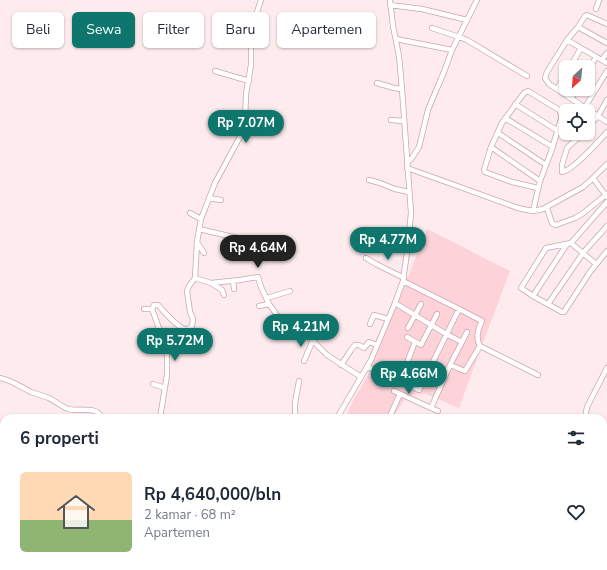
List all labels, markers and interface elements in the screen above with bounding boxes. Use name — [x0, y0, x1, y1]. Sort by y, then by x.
chip: Beli — [12, 12, 64, 48]
chip: Sewa — [72, 12, 135, 48]
chip: Filter — [143, 12, 204, 48]
chip: Baru — [212, 12, 269, 48]
chip: Apartemen — [277, 12, 376, 48]
north arrow — [559, 60, 595, 96]
map controls — [559, 60, 595, 140]
button: locate — [559, 104, 595, 140]
pin: Rp 7.07M — [205, 110, 287, 144]
text: Rp 7.07M — [217, 114, 275, 132]
pin: Rp 4.77M — [347, 227, 429, 261]
text: Rp 4.77M — [359, 231, 417, 249]
pin: Rp 4.64M — [217, 235, 299, 269]
text: Rp 4.64M — [229, 239, 287, 257]
pin: Rp 4.21M — [260, 314, 342, 348]
text: Rp 4.21M — [272, 318, 330, 336]
pin: Rp 5.72M — [134, 328, 216, 362]
text: Rp 5.72M — [146, 332, 204, 350]
pin: Rp 4.66M — [368, 361, 450, 395]
text: Rp 4.66M — [380, 365, 438, 383]
text: 6 properti — [20, 427, 99, 450]
icon: filters — [565, 427, 587, 449]
text: Rp 4,640,000/bln — [144, 483, 281, 506]
icon: home — [52, 488, 100, 536]
icon: heart — [565, 501, 587, 523]
text: 2 kamar · 68 m² — [144, 506, 236, 524]
text: Apartemen — [144, 524, 210, 542]

